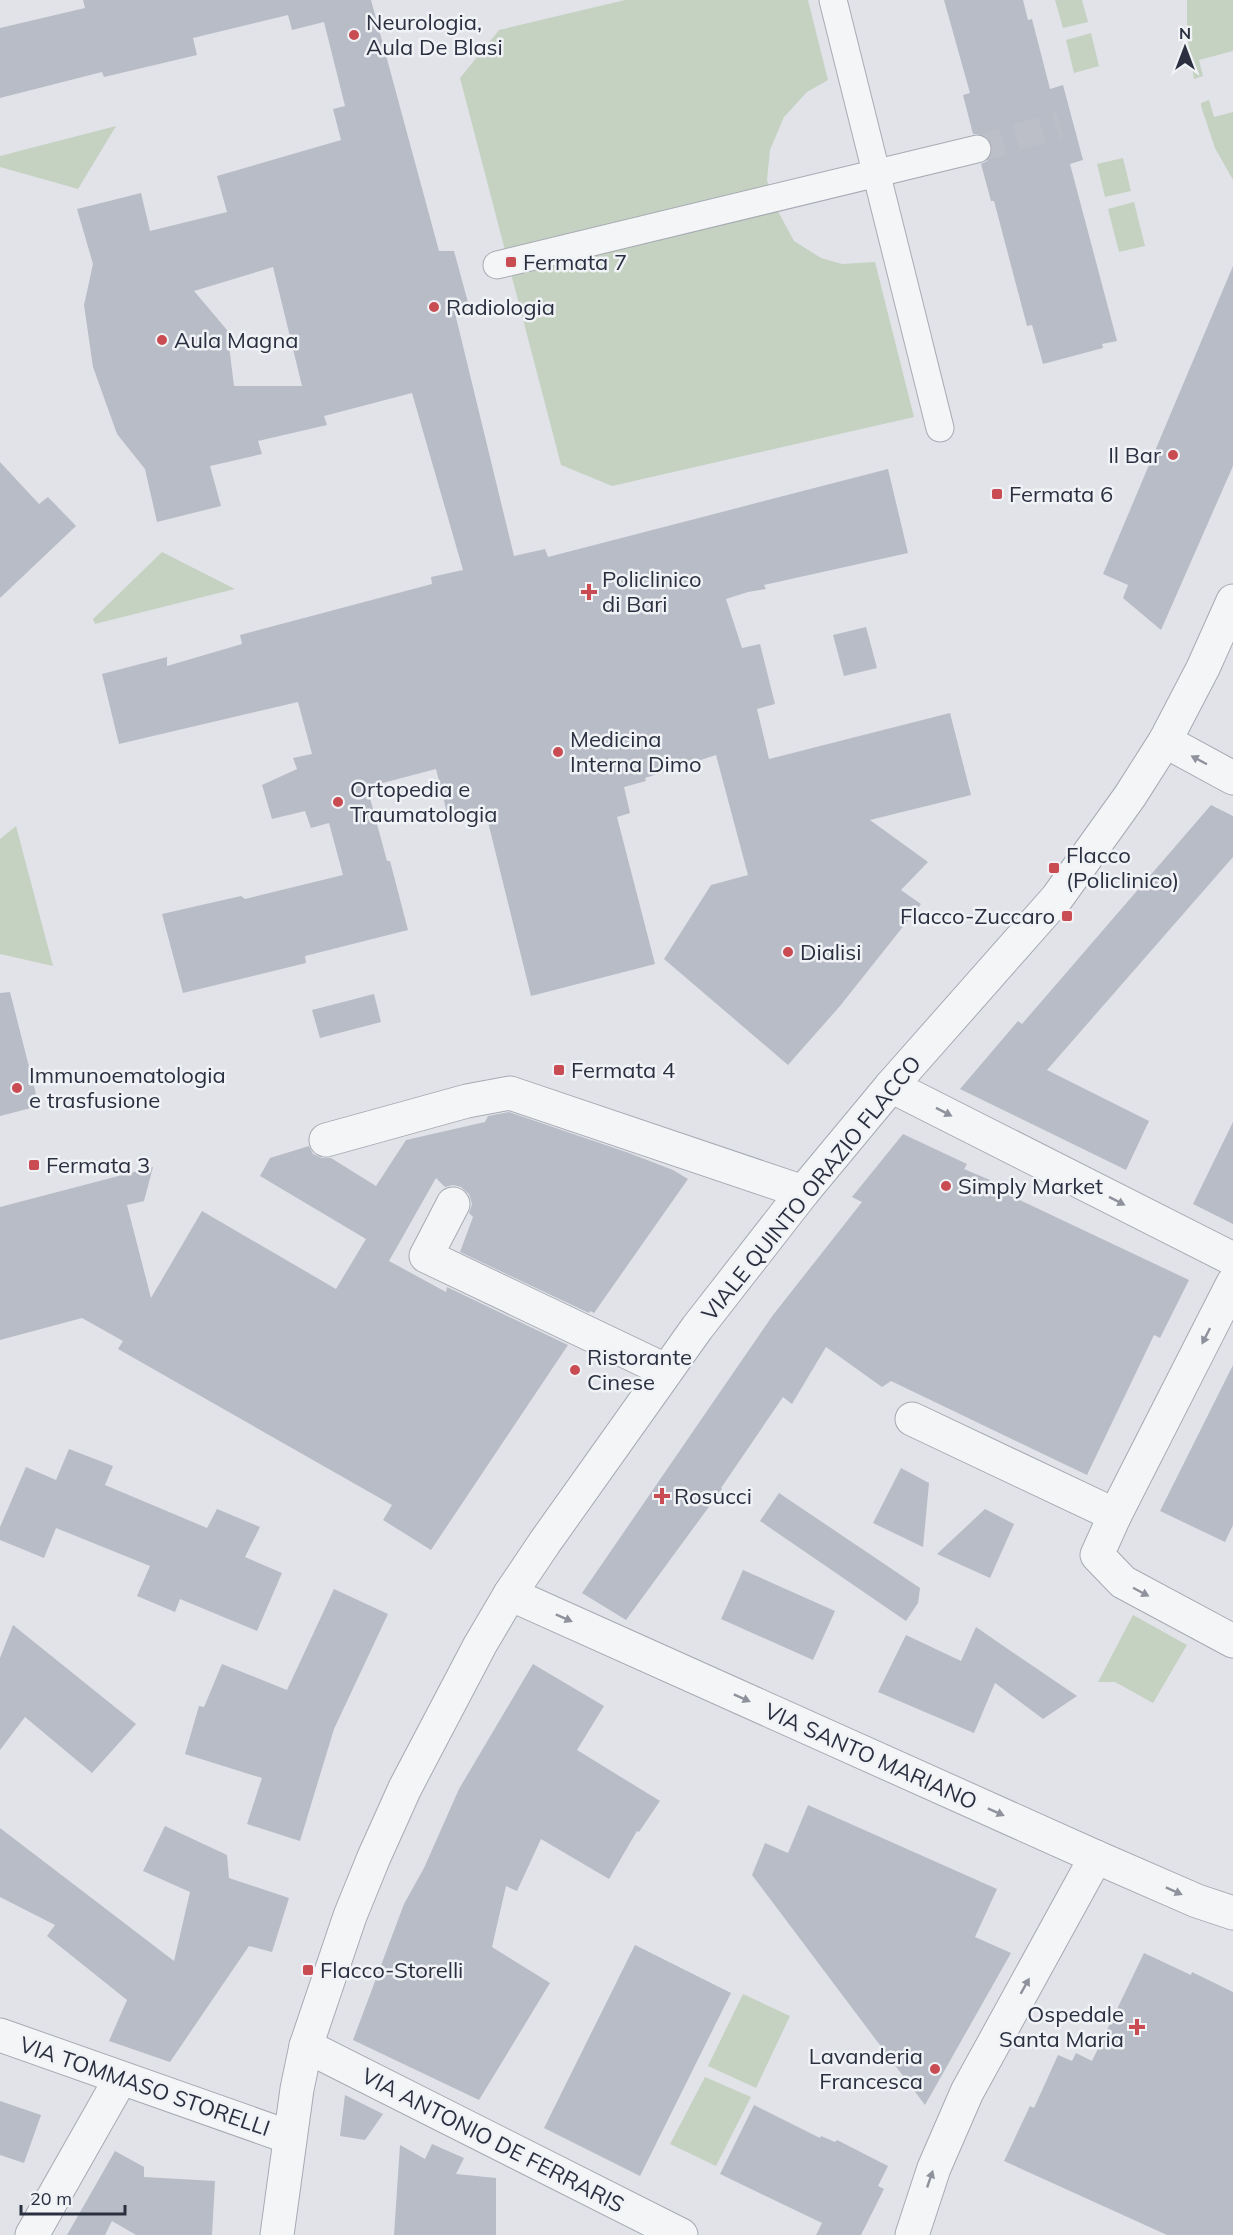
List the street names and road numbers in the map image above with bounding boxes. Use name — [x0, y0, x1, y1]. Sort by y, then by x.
street label: VIALE QUINTO ORAZIO FLACCO — [695, 1050, 927, 1326]
street label: VIA SANTO MARIANO — [760, 1696, 982, 1816]
street label: VIA TOMMASO STORELLI — [16, 2030, 274, 2142]
street label: VIA ANTONIO DE FERRARIS — [357, 2061, 629, 2219]

